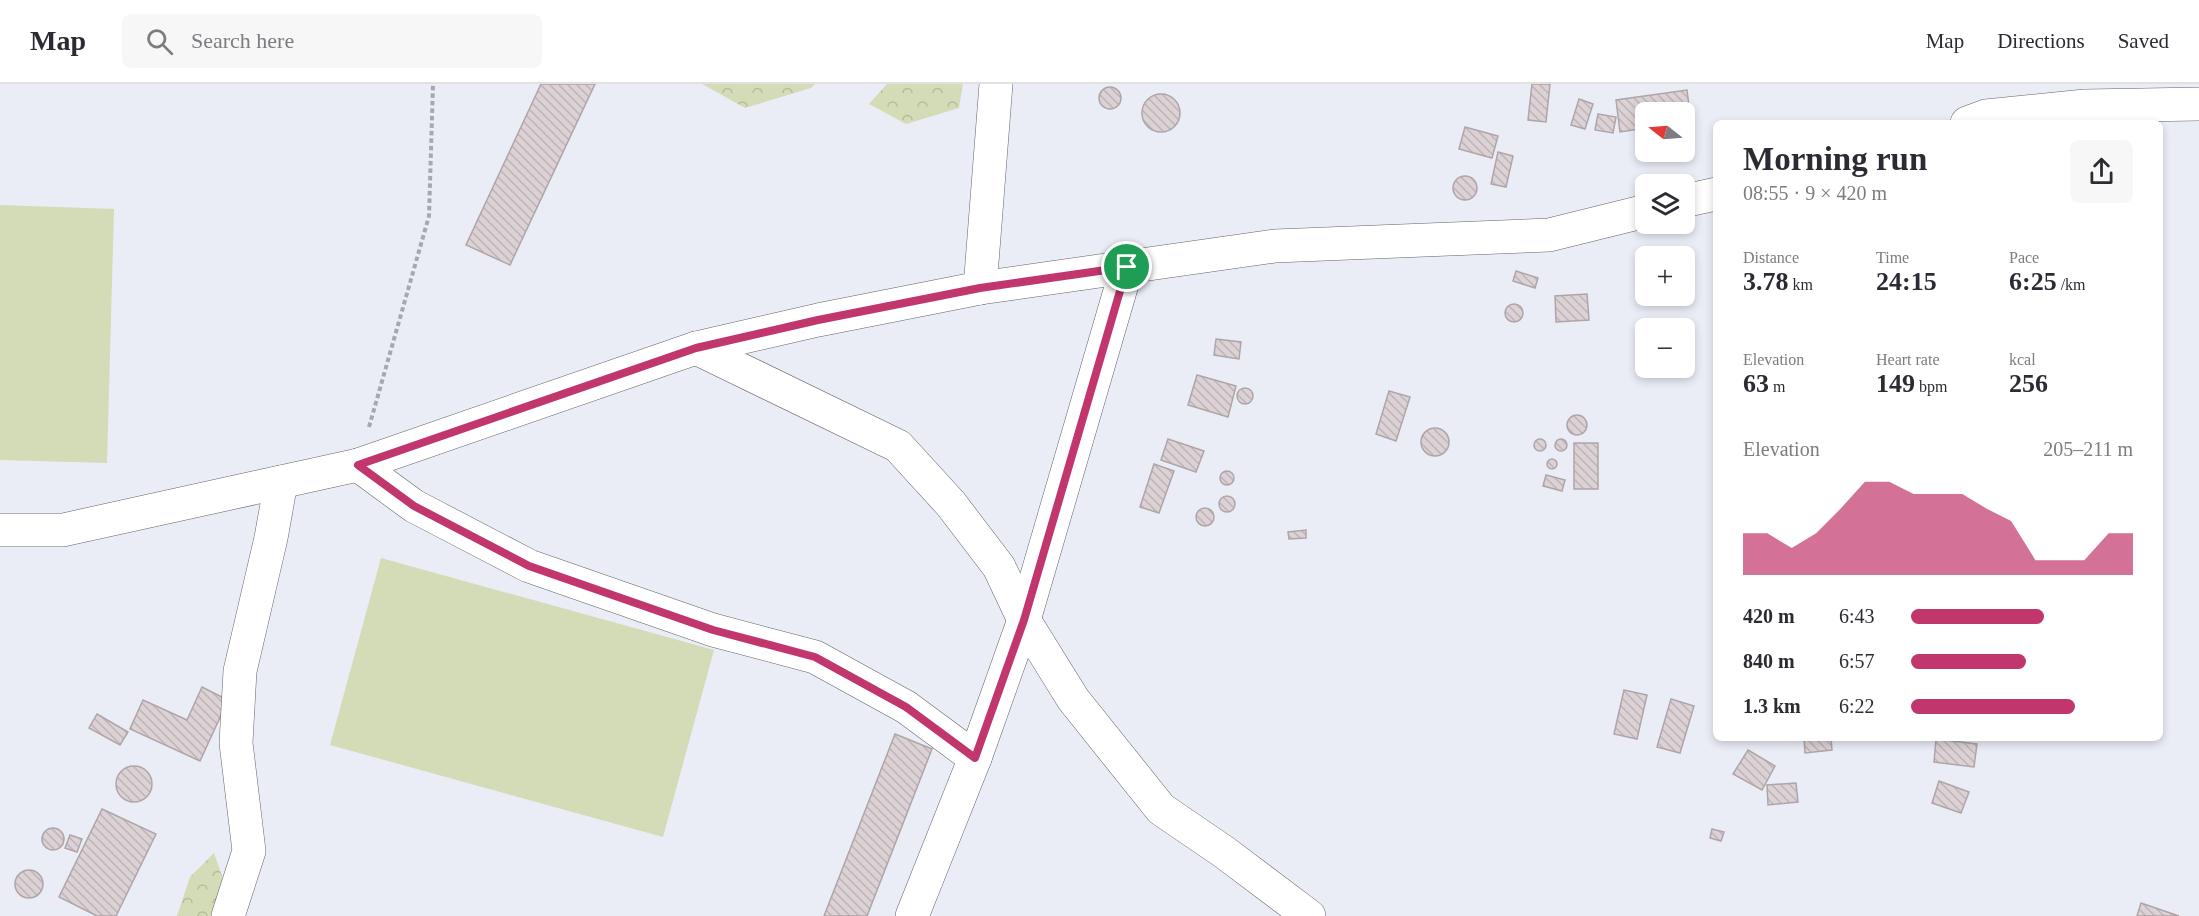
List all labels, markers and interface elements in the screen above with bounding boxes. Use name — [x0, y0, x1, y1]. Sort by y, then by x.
search box — [122, 14, 542, 68]
text: Map — [30, 25, 86, 56]
icon: search — [143, 25, 176, 58]
text: Search here — [191, 28, 294, 53]
text: Map — [1926, 29, 1964, 53]
text: Directions — [1997, 29, 2085, 53]
text: Saved — [2118, 29, 2169, 53]
north arrow — [1635, 102, 1695, 162]
map controls — [1635, 102, 1695, 378]
button: share — [2070, 140, 2133, 203]
text: Morning run — [1743, 141, 1927, 177]
button: layers — [1635, 174, 1695, 234]
text: 08:55 · 9 × 420 m — [1743, 182, 1887, 204]
pin — [1101, 241, 1152, 292]
button: + — [1635, 246, 1695, 306]
text: Distance — [1743, 249, 1799, 266]
text: Time — [1876, 249, 1909, 266]
text: Pace — [2009, 249, 2039, 266]
icon: arrive — [1110, 250, 1143, 283]
text: 3.78 — [1743, 267, 1789, 296]
text: 24:15 — [1876, 267, 1937, 296]
text: 6:25 — [2009, 267, 2057, 296]
text: km — [1789, 276, 1813, 293]
text: /km — [2057, 276, 2086, 293]
button: − — [1635, 318, 1695, 378]
text: Elevation — [1743, 351, 1804, 368]
text: Heart rate — [1876, 351, 1940, 368]
text: kcal — [2009, 351, 2036, 368]
text: 63 — [1743, 369, 1769, 398]
text: 149 — [1876, 369, 1915, 398]
text: 256 — [2009, 369, 2048, 398]
text: m — [1769, 378, 1785, 395]
text: bpm — [1915, 378, 1947, 395]
text: Elevation — [1743, 438, 1820, 460]
text: 205–211 m — [2043, 438, 2133, 460]
text: 420 m — [1743, 605, 1795, 627]
text: 6:43 — [1839, 605, 1875, 627]
text: 840 m — [1743, 650, 1795, 672]
text: 6:57 — [1839, 650, 1875, 672]
text: 1.3 km — [1743, 695, 1801, 717]
text: 6:22 — [1839, 695, 1875, 717]

